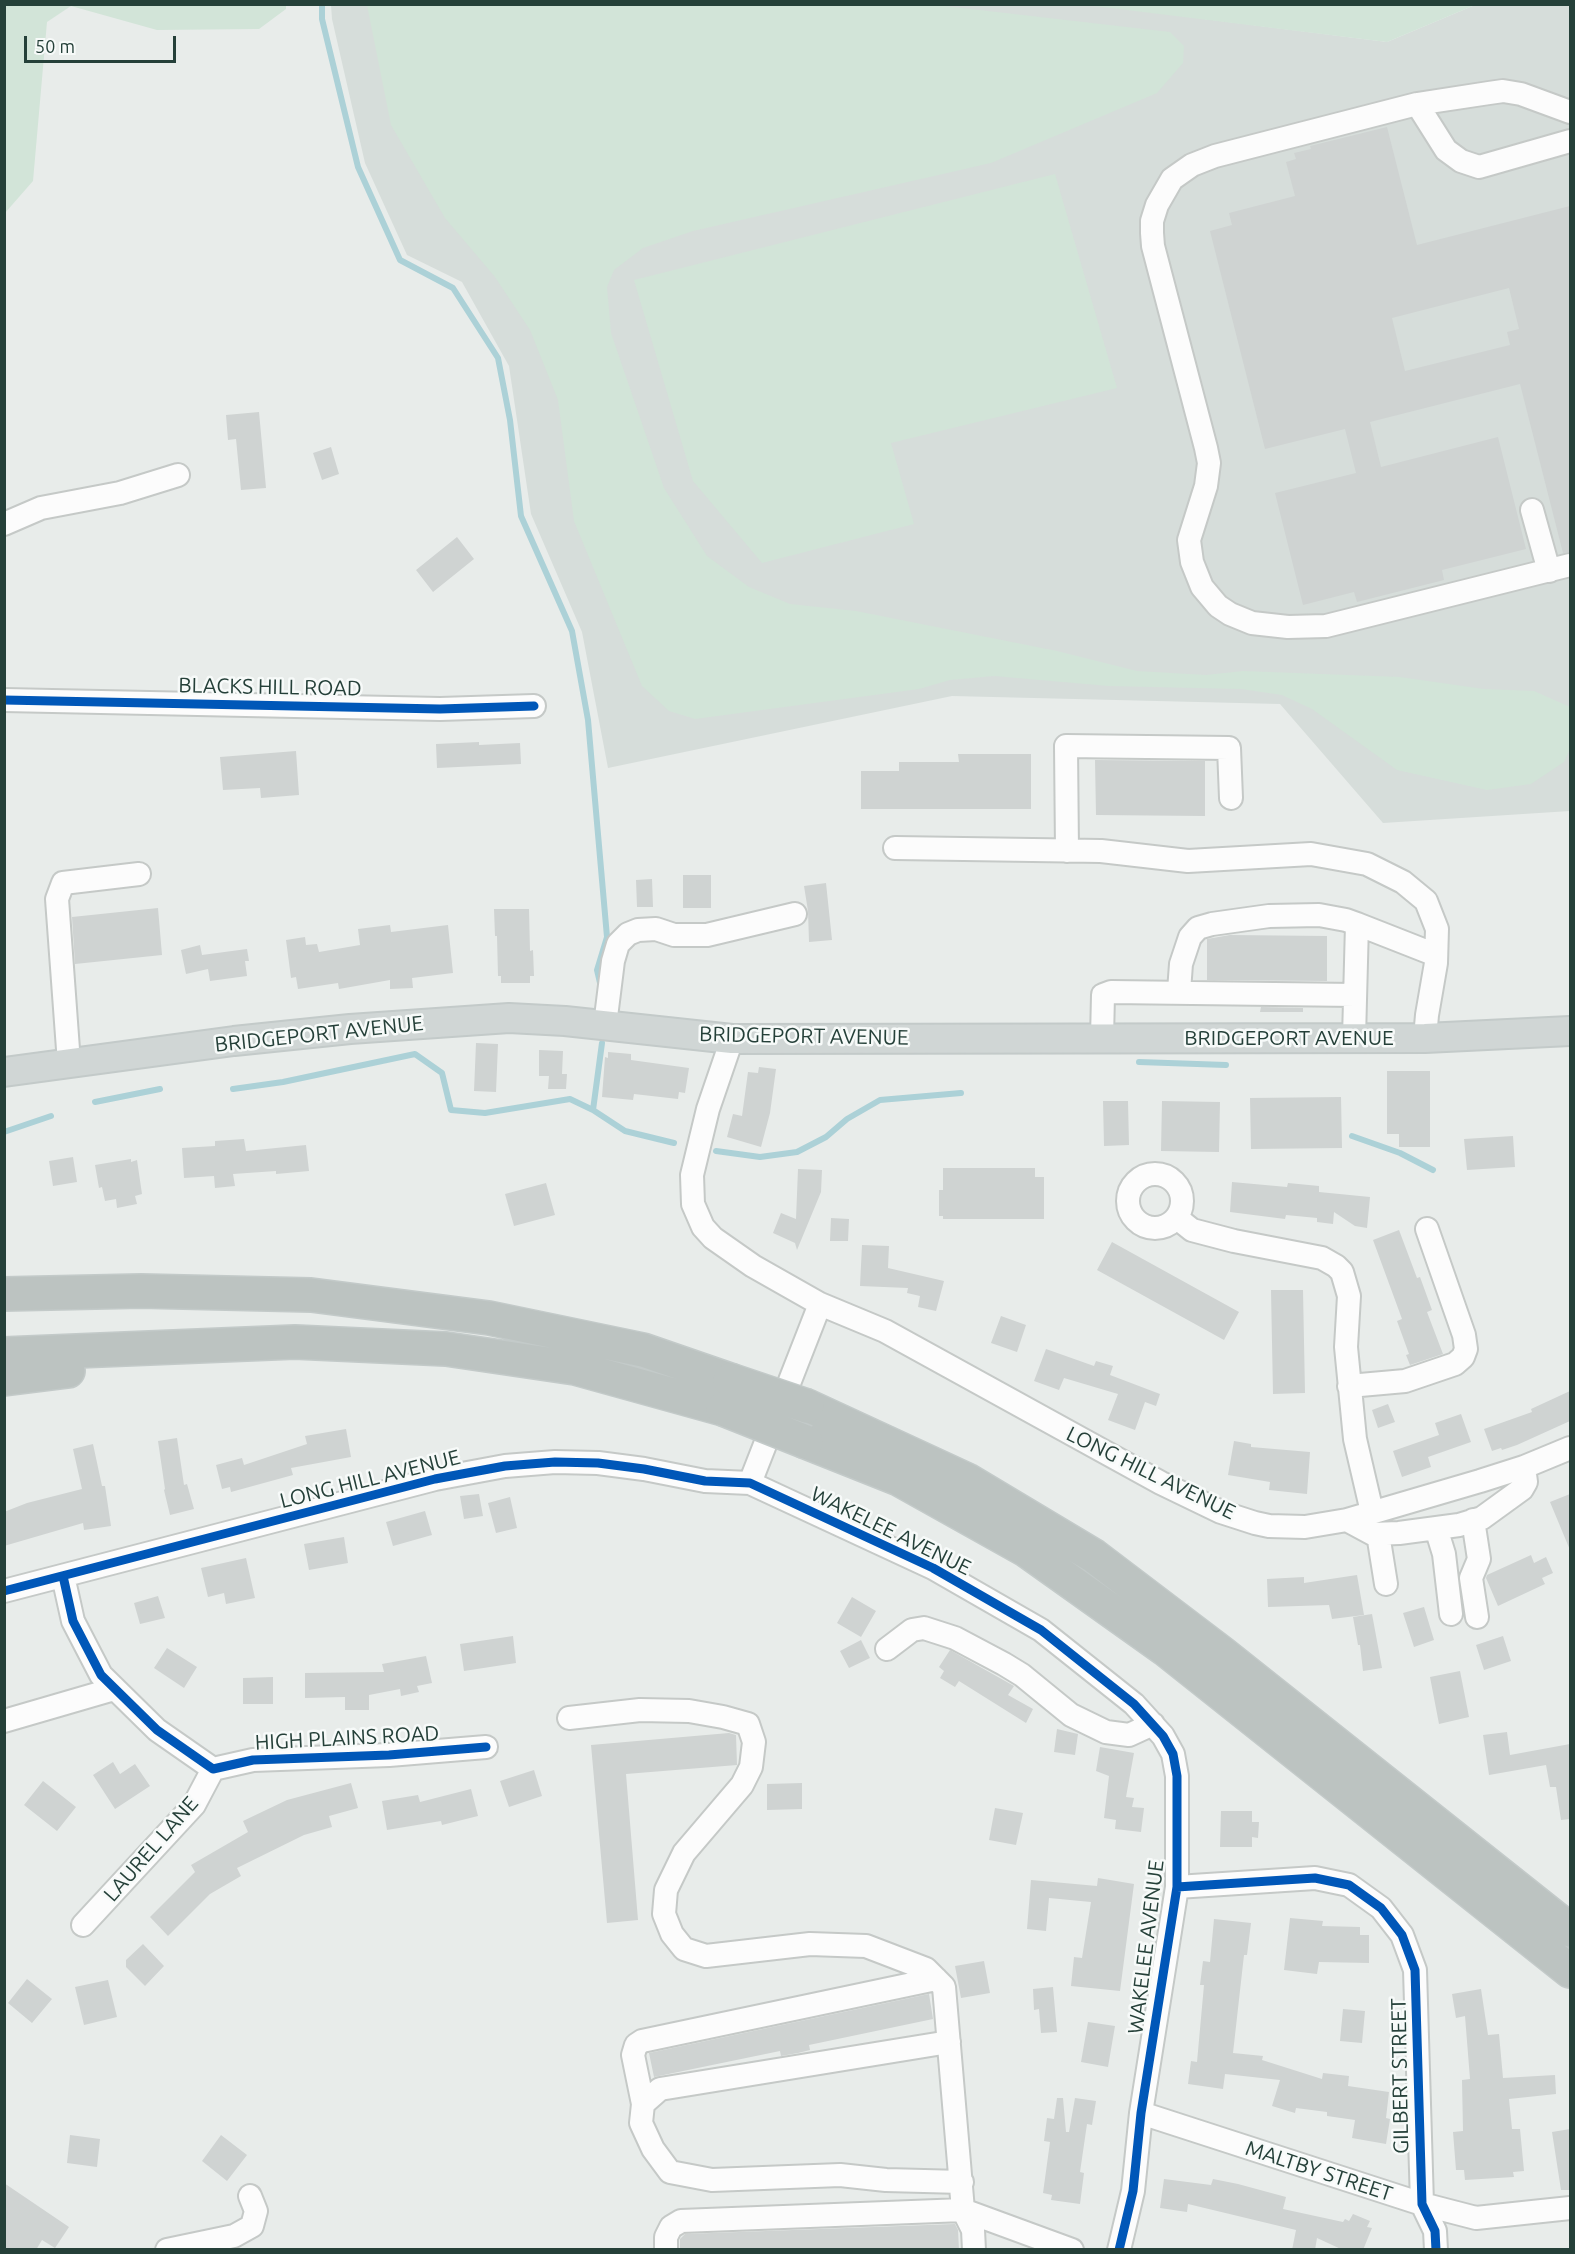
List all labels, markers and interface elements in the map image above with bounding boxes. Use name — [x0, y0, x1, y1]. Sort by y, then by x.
scale bar — [27, 24, 178, 62]
text: 50 m — [35, 36, 75, 56]
street label: BLACKS HILL ROAD — [178, 673, 362, 701]
street label: BRIDGEPORT AVENUE — [213, 1011, 425, 1057]
street label: BRIDGEPORT AVENUE — [699, 1022, 909, 1050]
street label: BRIDGEPORT AVENUE — [1184, 1025, 1394, 1051]
street label: LONG HILL AVENUE — [1062, 1421, 1240, 1525]
street label: LONG HILL AVENUE — [277, 1444, 463, 1514]
street label: WAKELEE AVENUE — [807, 1481, 975, 1581]
street label: HIGH PLAINS ROAD — [254, 1721, 440, 1755]
street label: LAUREL LANE — [98, 1791, 204, 1907]
street label: WAKELEE AVENUE — [1123, 1858, 1169, 2036]
street label: GILBERT STREET — [1386, 1998, 1414, 2154]
street label: MALTBY STREET — [1242, 2135, 1396, 2207]

